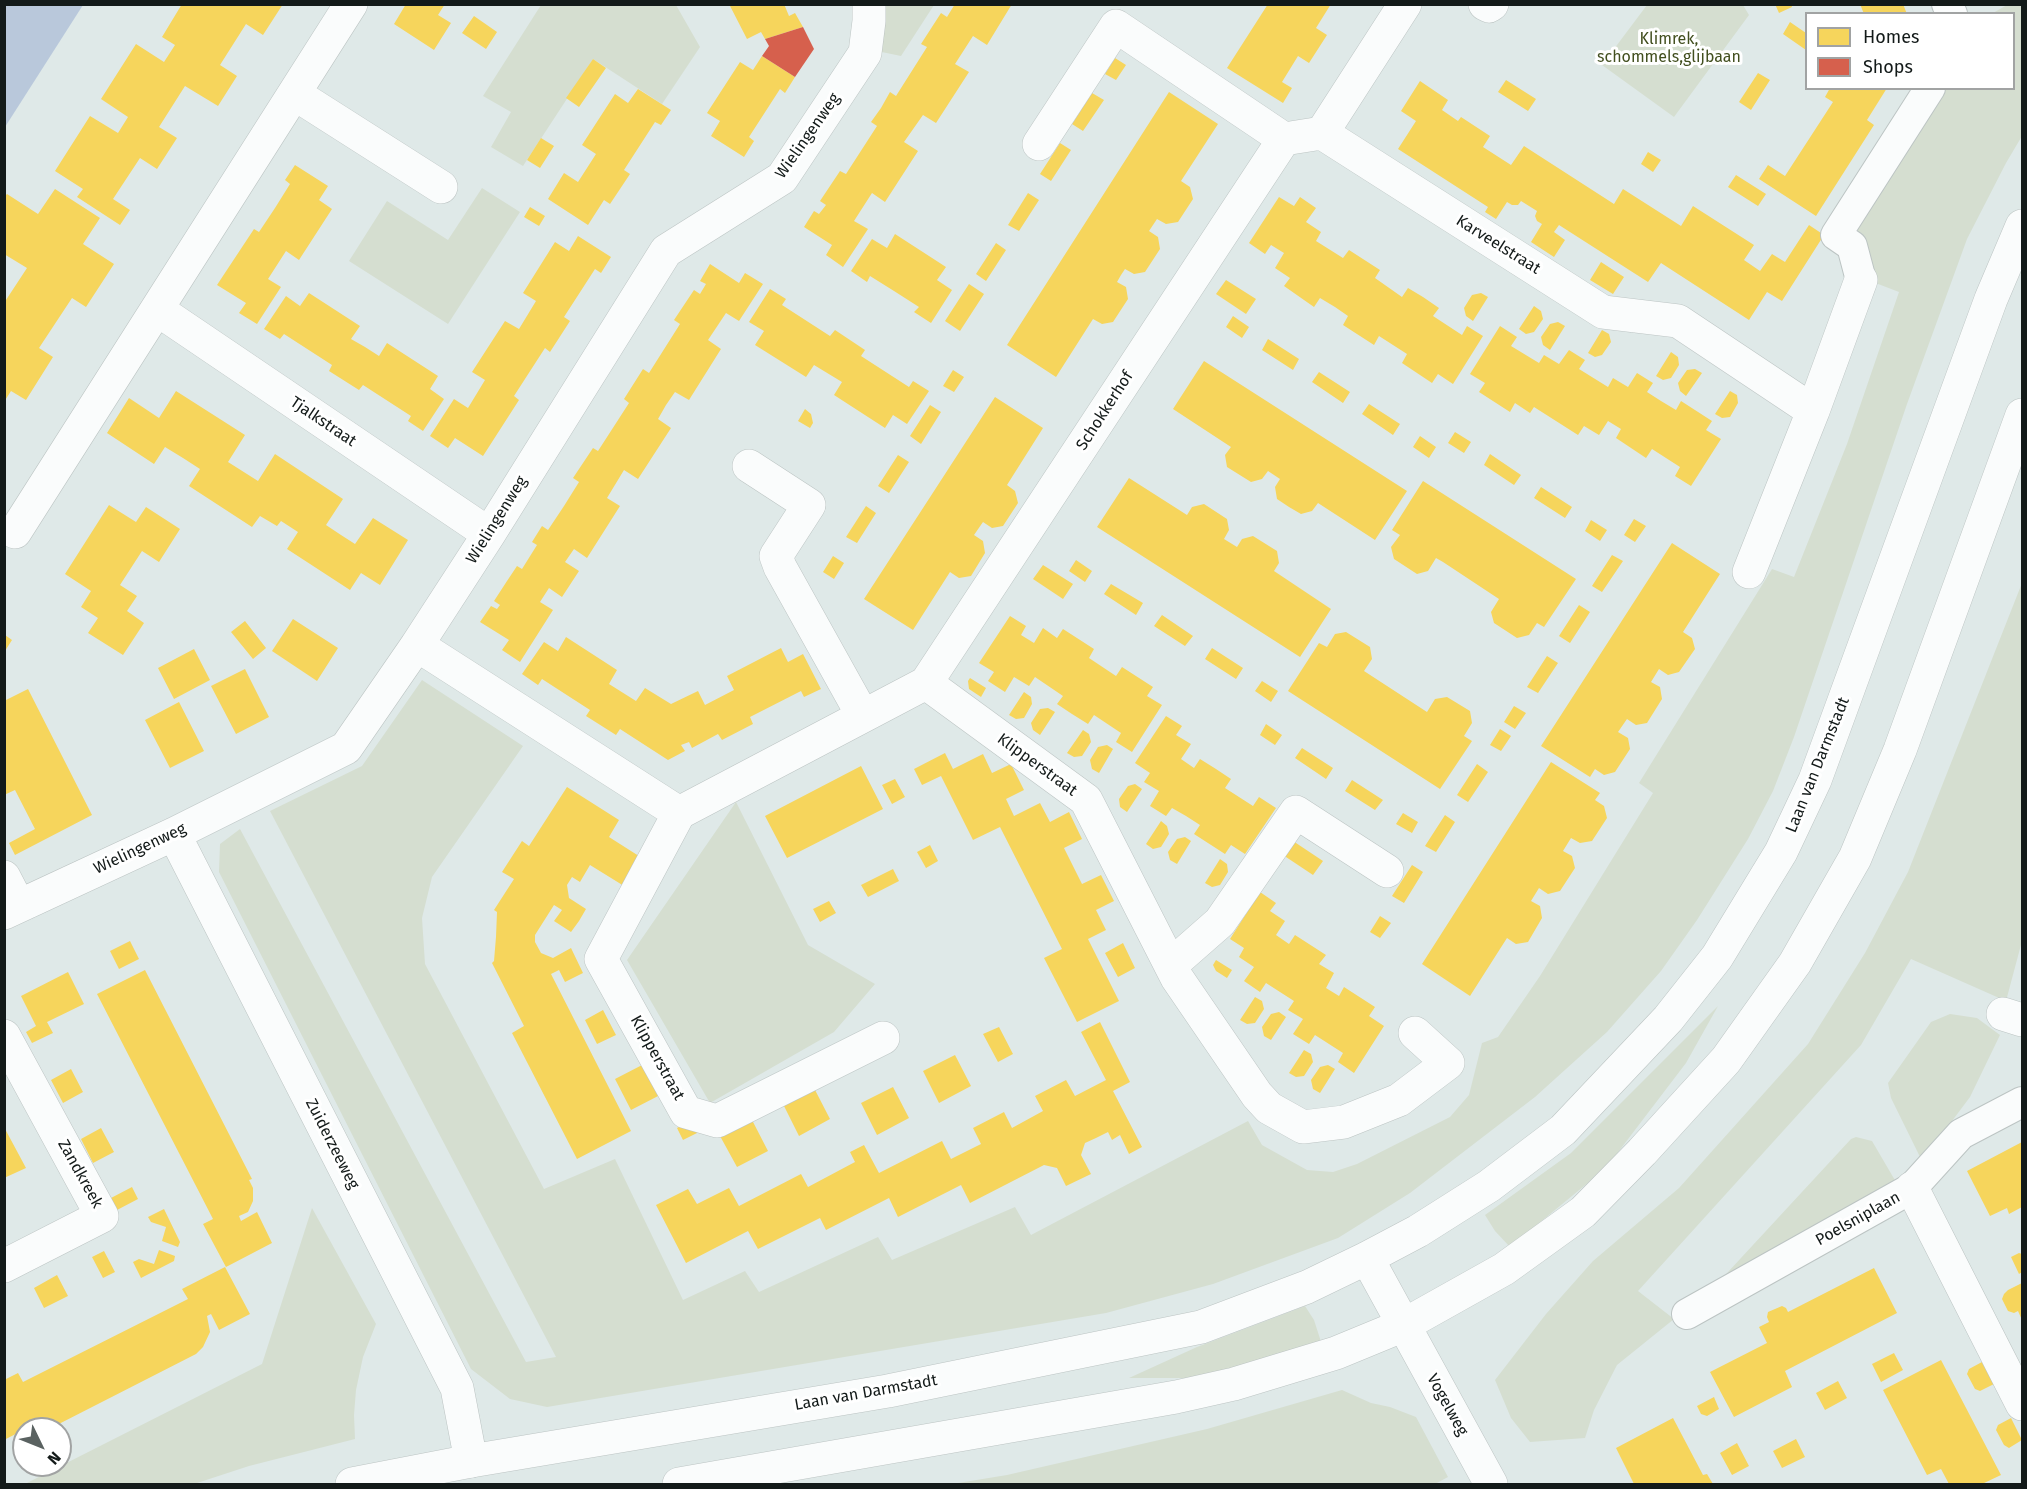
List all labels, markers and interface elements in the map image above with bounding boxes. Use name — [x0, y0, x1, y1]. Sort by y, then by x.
legend — [1805, 12, 2015, 90]
text: Homes — [1863, 26, 1919, 48]
park label: Klimrek, schommels,glijbaan — [1597, 30, 1741, 68]
text: Shops — [1863, 56, 1913, 78]
street label: Wielingenweg — [772, 90, 844, 182]
street label: Karveelstraat — [1452, 211, 1544, 279]
street label: Schokkerhof — [1072, 368, 1138, 454]
street label: Tjalkstraat — [286, 393, 360, 451]
street label: Wielingenweg — [462, 473, 532, 567]
street label: Laan van Darmstadt — [1782, 694, 1854, 836]
street label: Klipperstraat — [993, 730, 1081, 800]
street label: Wielingenweg — [91, 819, 189, 879]
street label: Klipperstraat — [626, 1012, 688, 1104]
street label: Zuiderzeeweg — [301, 1096, 363, 1192]
street label: Zandkreek — [53, 1136, 107, 1212]
street label: Poelsniplaan — [1812, 1188, 1904, 1250]
street label: Laan van Darmstadt — [793, 1371, 939, 1415]
street label: Vogelweg — [1422, 1371, 1472, 1439]
north arrow — [12, 1417, 72, 1477]
text: N — [44, 1448, 65, 1469]

